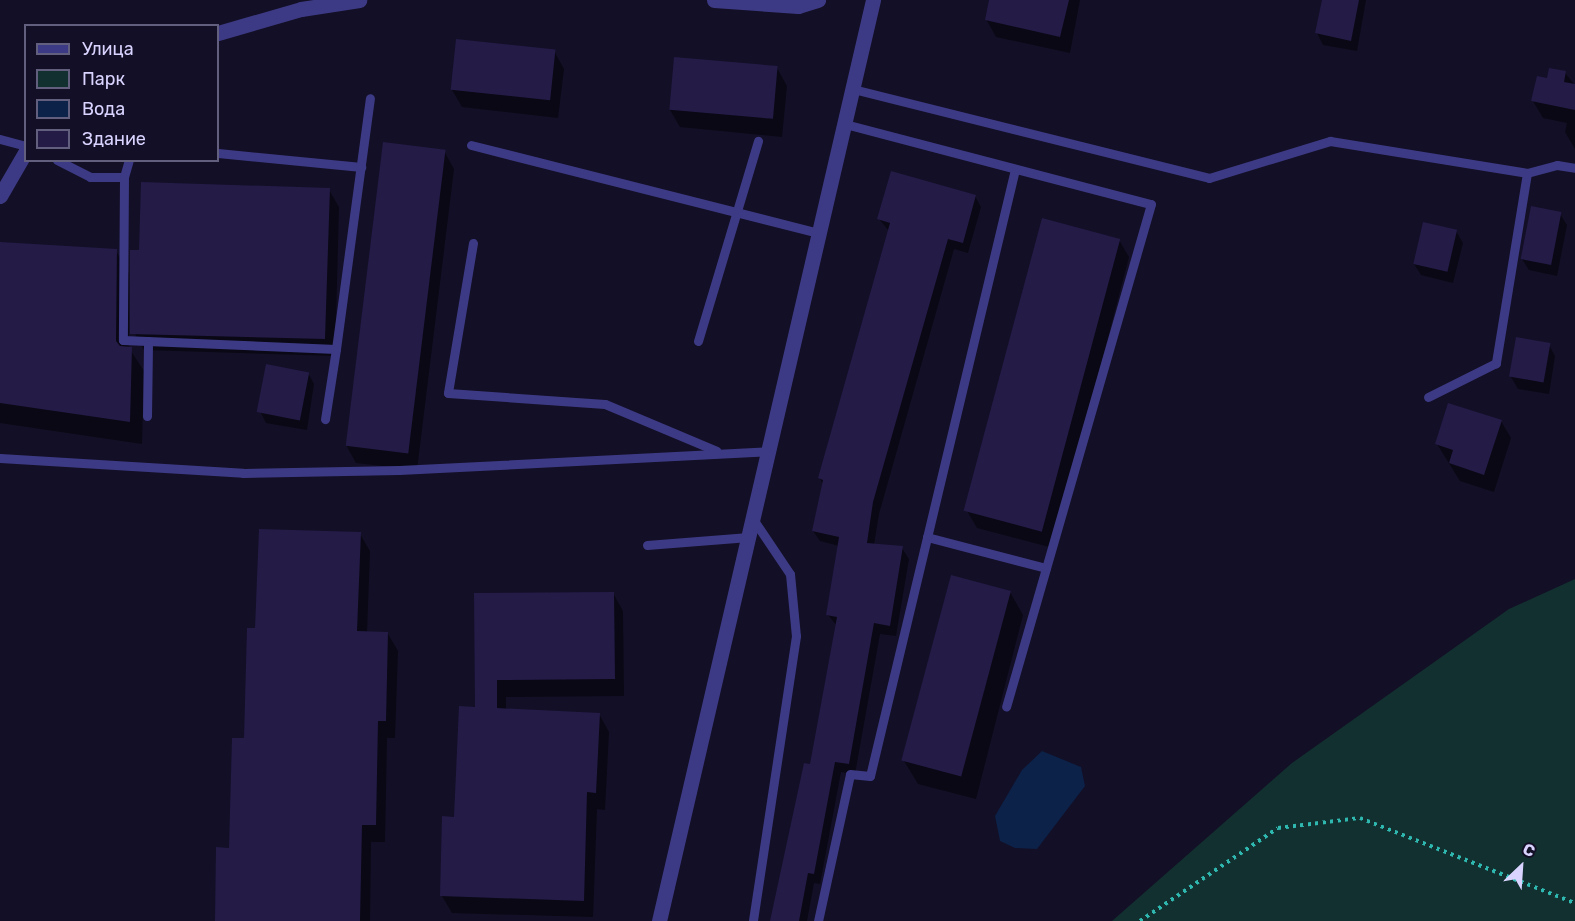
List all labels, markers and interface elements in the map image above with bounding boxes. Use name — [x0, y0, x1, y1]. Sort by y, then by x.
legend — [24, 24, 219, 162]
text: Улица — [82, 38, 134, 60]
text: Парк — [82, 68, 125, 90]
text: Вода — [82, 98, 125, 120]
text: Здание — [82, 128, 146, 150]
north arrow — [1491, 837, 1551, 897]
text: С — [1520, 839, 1538, 861]

